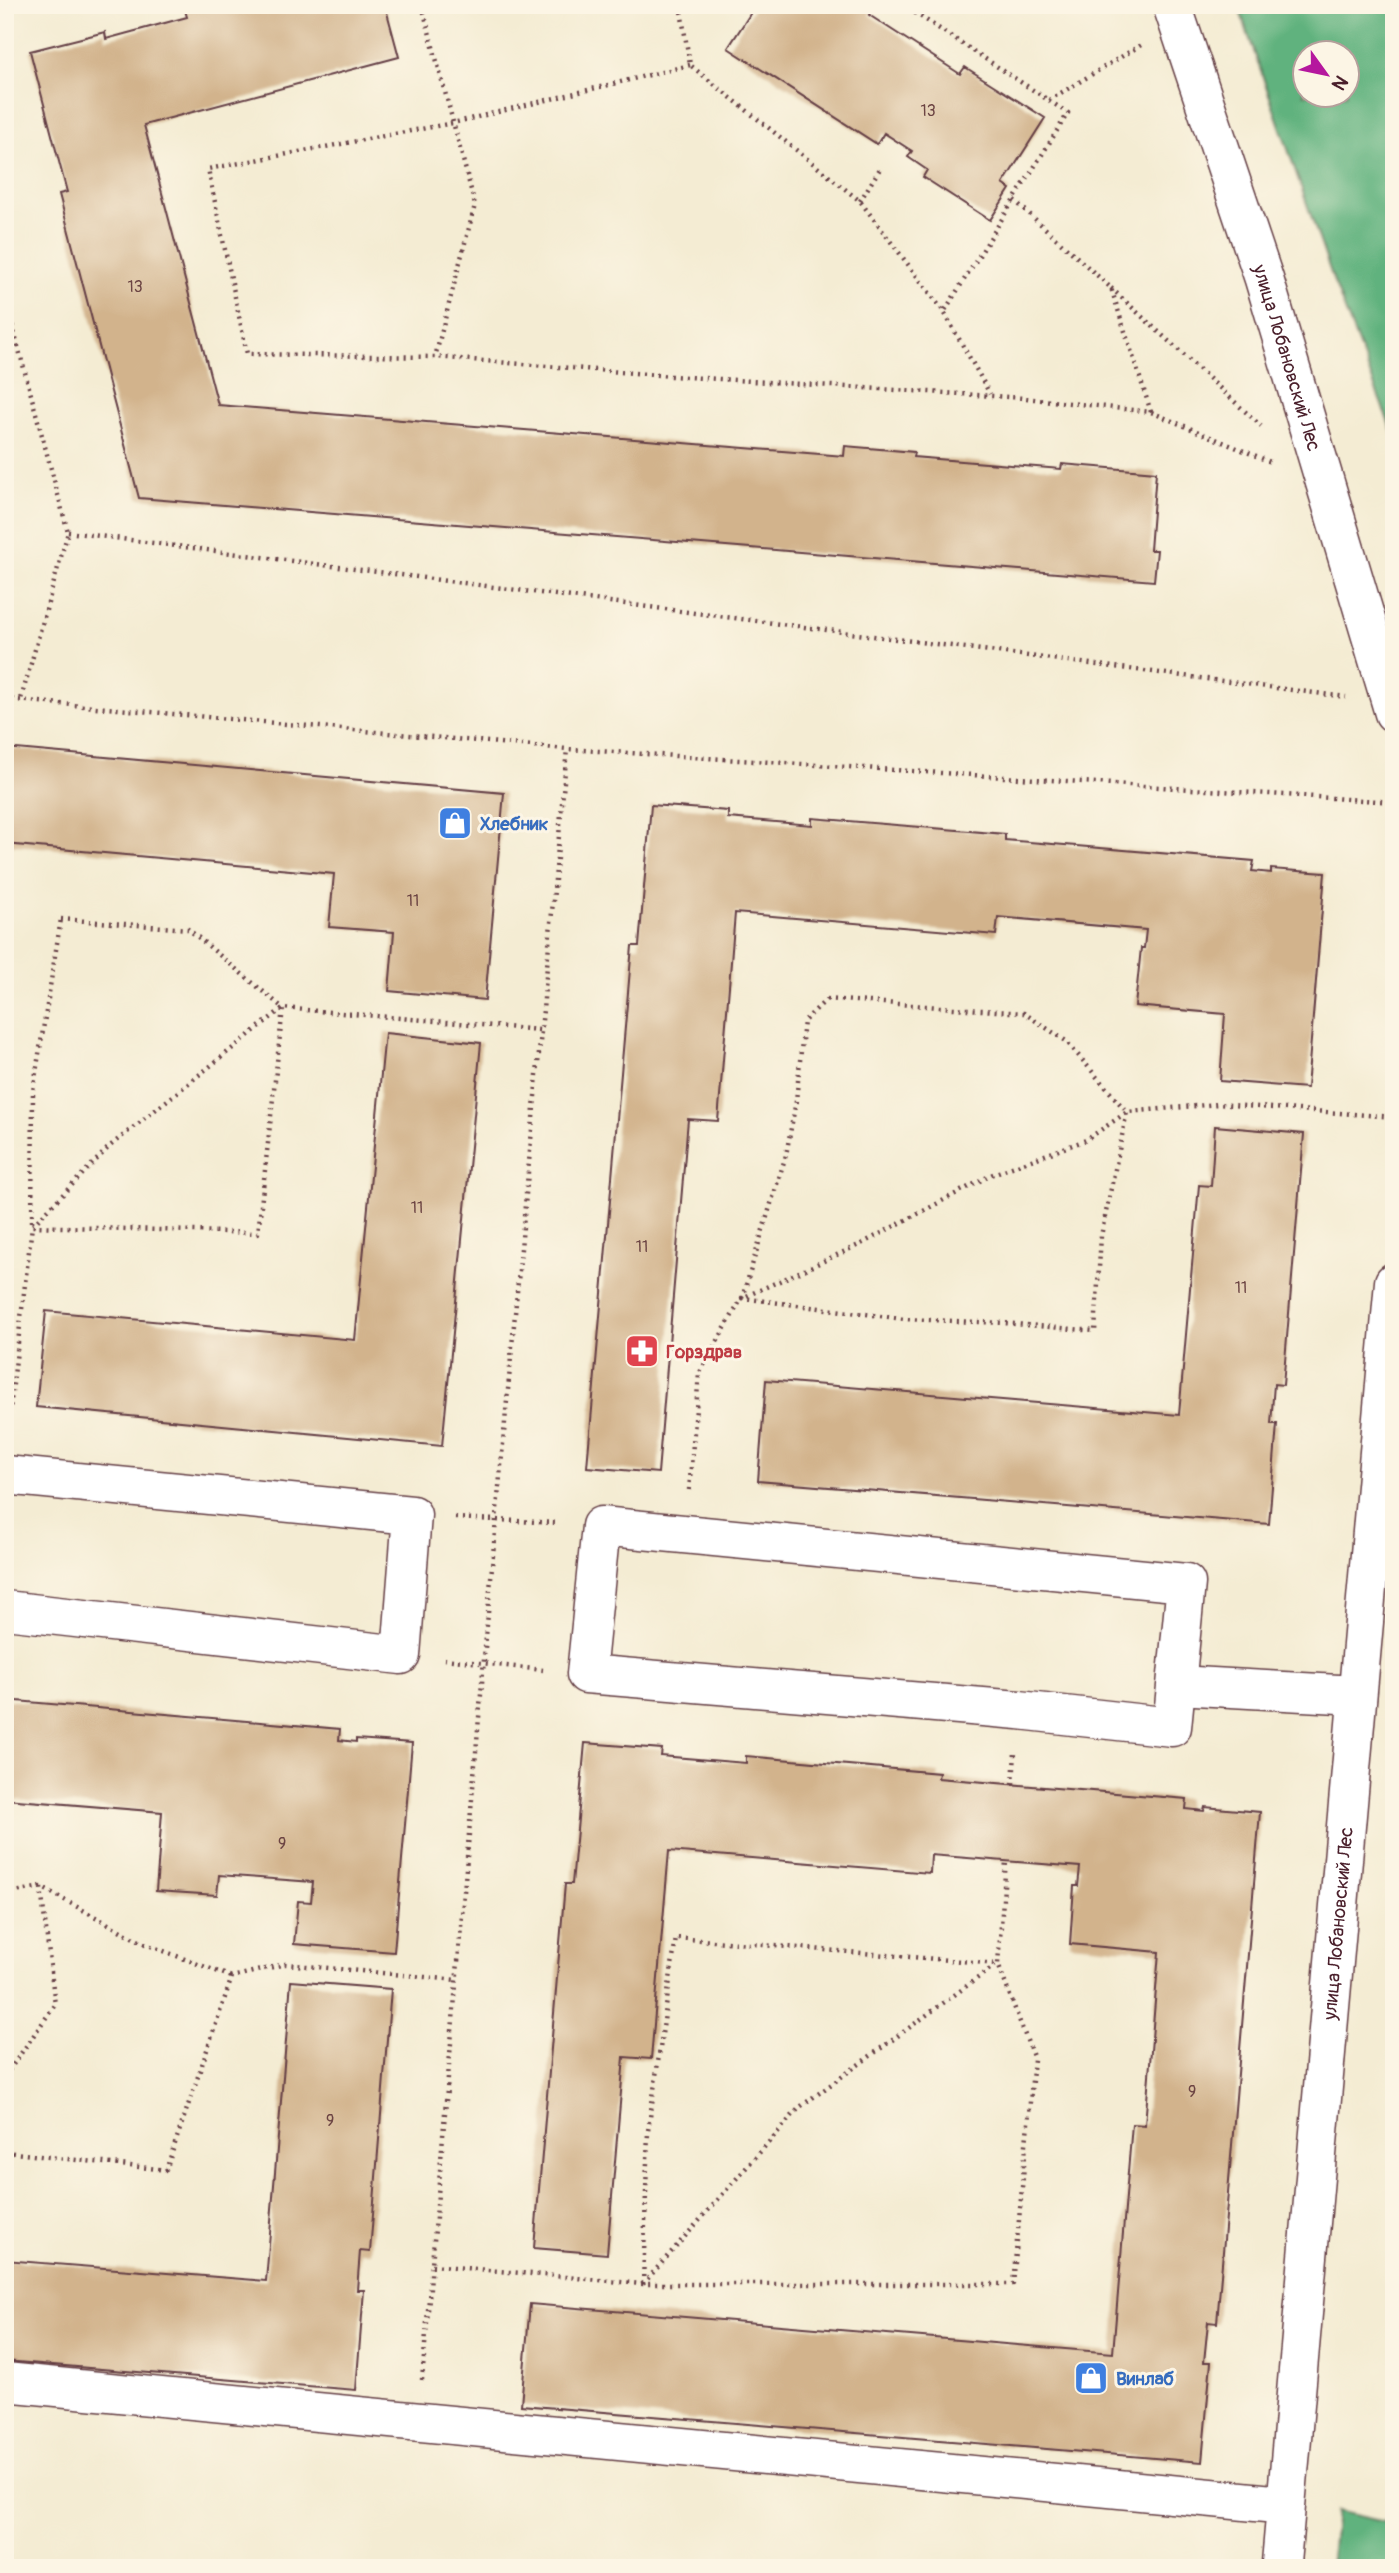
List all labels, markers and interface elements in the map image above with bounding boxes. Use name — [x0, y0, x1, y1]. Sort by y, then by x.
north arrow — [1290, 38, 1360, 108]
text: N — [1326, 71, 1353, 95]
house number: 13 — [920, 101, 936, 121]
street label: улица Лобановский Лес — [1247, 261, 1326, 454]
house number: 13 — [127, 277, 143, 297]
shop icon: Хлебник — [436, 804, 474, 842]
place label: Хлебник — [480, 812, 548, 836]
house number: 11 — [407, 891, 419, 911]
house number: 11 — [411, 1198, 423, 1218]
house number: 11 — [636, 1237, 648, 1257]
house number: 11 — [1235, 1278, 1247, 1298]
pharmacy icon: Горздрав — [623, 1332, 661, 1370]
place label: Горздрав — [666, 1340, 742, 1364]
street label: улица Лобановский Лес — [1318, 1826, 1359, 2022]
house number: 9 — [278, 1834, 286, 1854]
house number: 9 — [1188, 2082, 1196, 2102]
house number: 9 — [326, 2111, 334, 2131]
shop icon: Винлаб — [1072, 2359, 1110, 2397]
place label: Винлаб — [1116, 2367, 1174, 2391]

